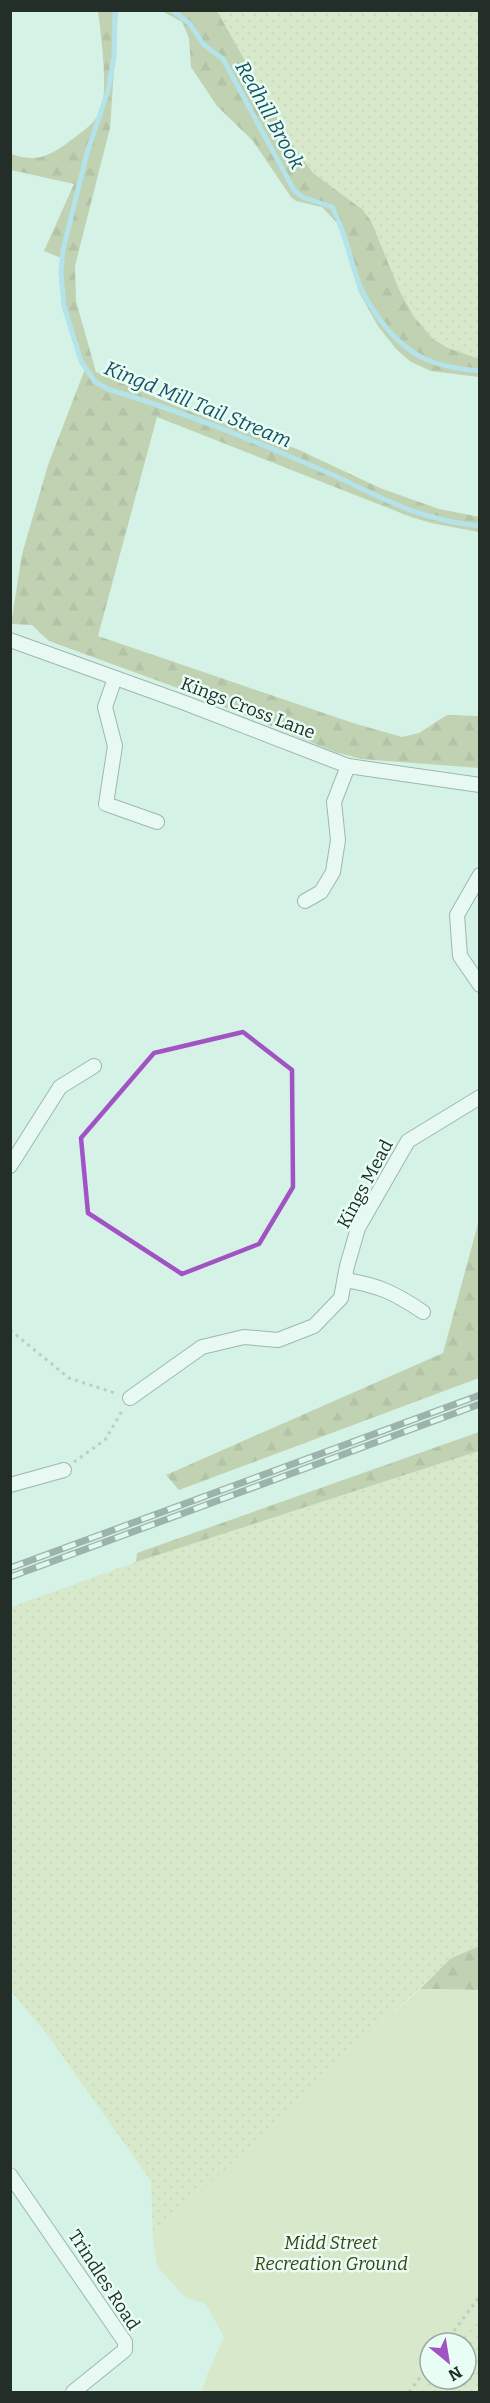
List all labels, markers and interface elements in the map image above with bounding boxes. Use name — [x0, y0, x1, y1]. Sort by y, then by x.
water label: Redhill Brook — [230, 57, 310, 173]
water label: Kingd Mill Tail Stream — [101, 356, 295, 452]
street label: Kings Cross Lane — [178, 672, 318, 744]
street label: Kings Mead — [332, 1136, 398, 1232]
street label: Trindles Road — [64, 2226, 145, 2334]
park label: Midd Street Recreation Ground — [254, 2232, 408, 2275]
north arrow — [418, 2331, 478, 2391]
text: N — [445, 2362, 465, 2385]

